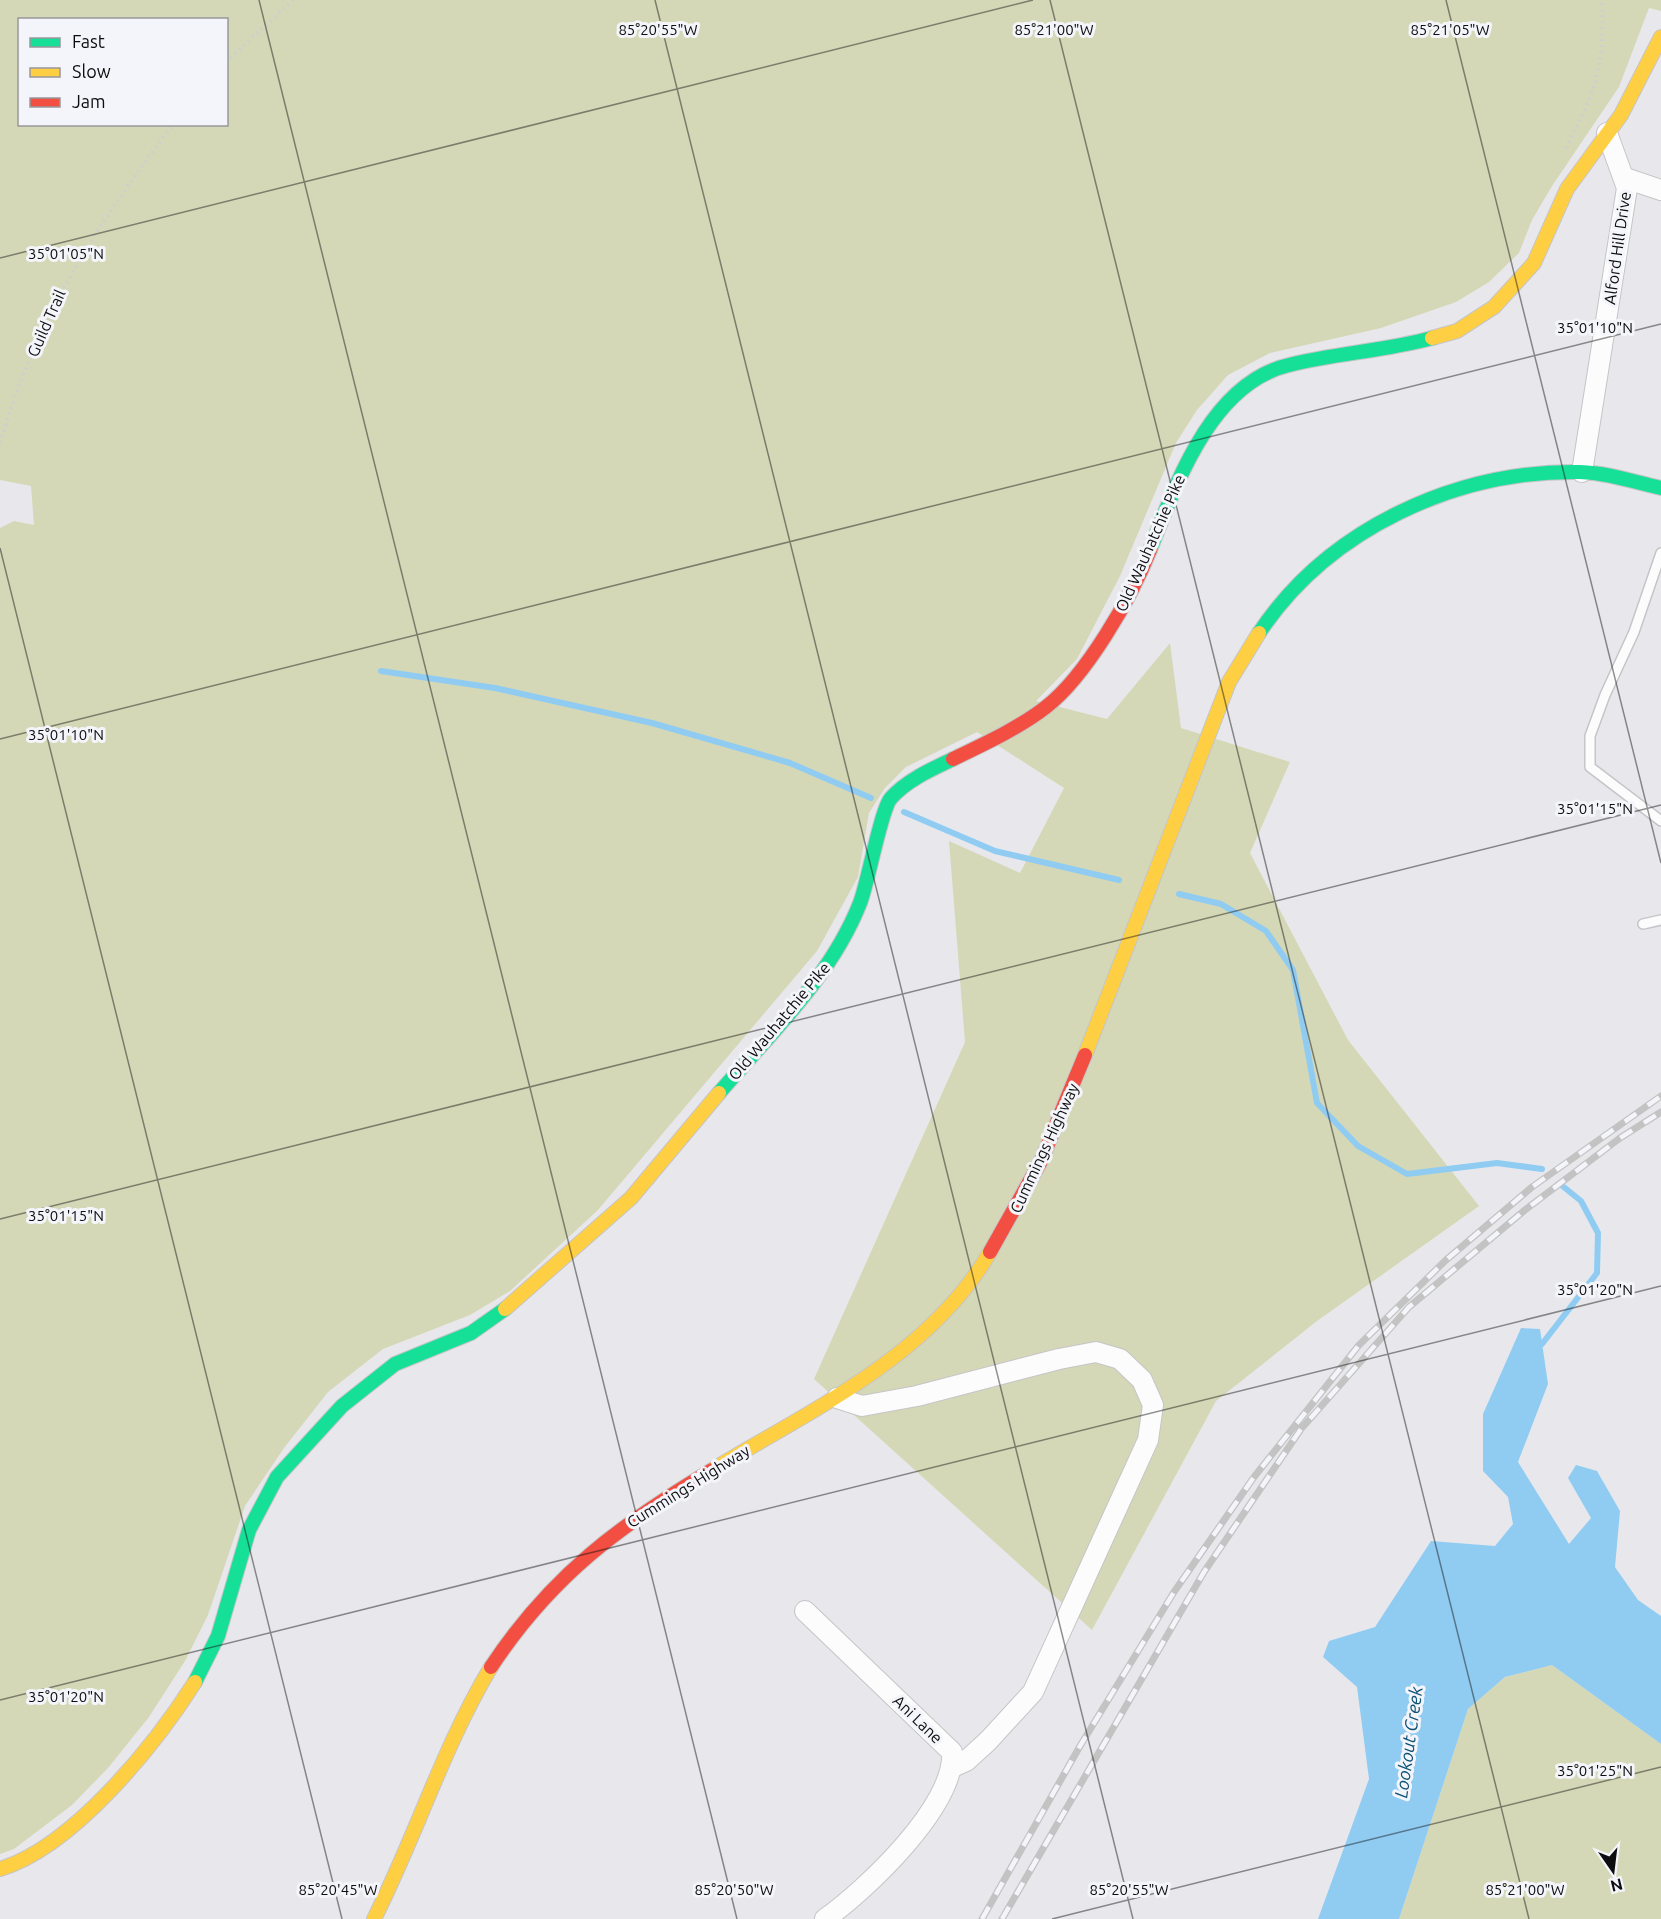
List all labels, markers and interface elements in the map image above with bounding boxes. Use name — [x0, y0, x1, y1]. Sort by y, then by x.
legend — [18, 18, 228, 126]
text: 85°20'55"W — [618, 21, 698, 38]
text: 85°21'00"W — [1014, 21, 1094, 38]
text: 85°21'05"W — [1410, 21, 1490, 38]
text: Fast — [72, 31, 105, 51]
text: Slow — [72, 61, 111, 81]
text: Jam — [72, 91, 106, 111]
street label: Alford Hill Drive — [1600, 190, 1634, 306]
text: 35°01'05"N — [28, 245, 104, 262]
street label: Guild Trail — [23, 287, 69, 359]
text: 35°01'10"N — [1557, 319, 1633, 336]
street label: Old Wauhatchie Pike — [1112, 472, 1188, 614]
text: 35°01'10"N — [28, 726, 104, 743]
text: 35°01'15"N — [1557, 800, 1633, 817]
street label: Old Wauhatchie Pike — [724, 958, 834, 1084]
street label: Cummings Highway — [1006, 1080, 1082, 1216]
text: 35°01'15"N — [28, 1207, 104, 1224]
text: 35°01'20"N — [1557, 1281, 1633, 1298]
street label: Cummings Highway — [623, 1441, 753, 1531]
water label: Lookout Creek — [1390, 1684, 1426, 1799]
text: 35°01'20"N — [28, 1688, 104, 1705]
street label: Ani Lane — [890, 1691, 946, 1747]
text: 35°01'25"N — [1557, 1762, 1633, 1779]
north arrow — [1583, 1841, 1643, 1901]
text: N — [1609, 1875, 1625, 1896]
text: 85°20'45"W — [298, 1881, 378, 1898]
text: 85°20'50"W — [694, 1881, 774, 1898]
text: 85°20'55"W — [1089, 1881, 1169, 1898]
text: 85°21'00"W — [1485, 1881, 1565, 1898]

